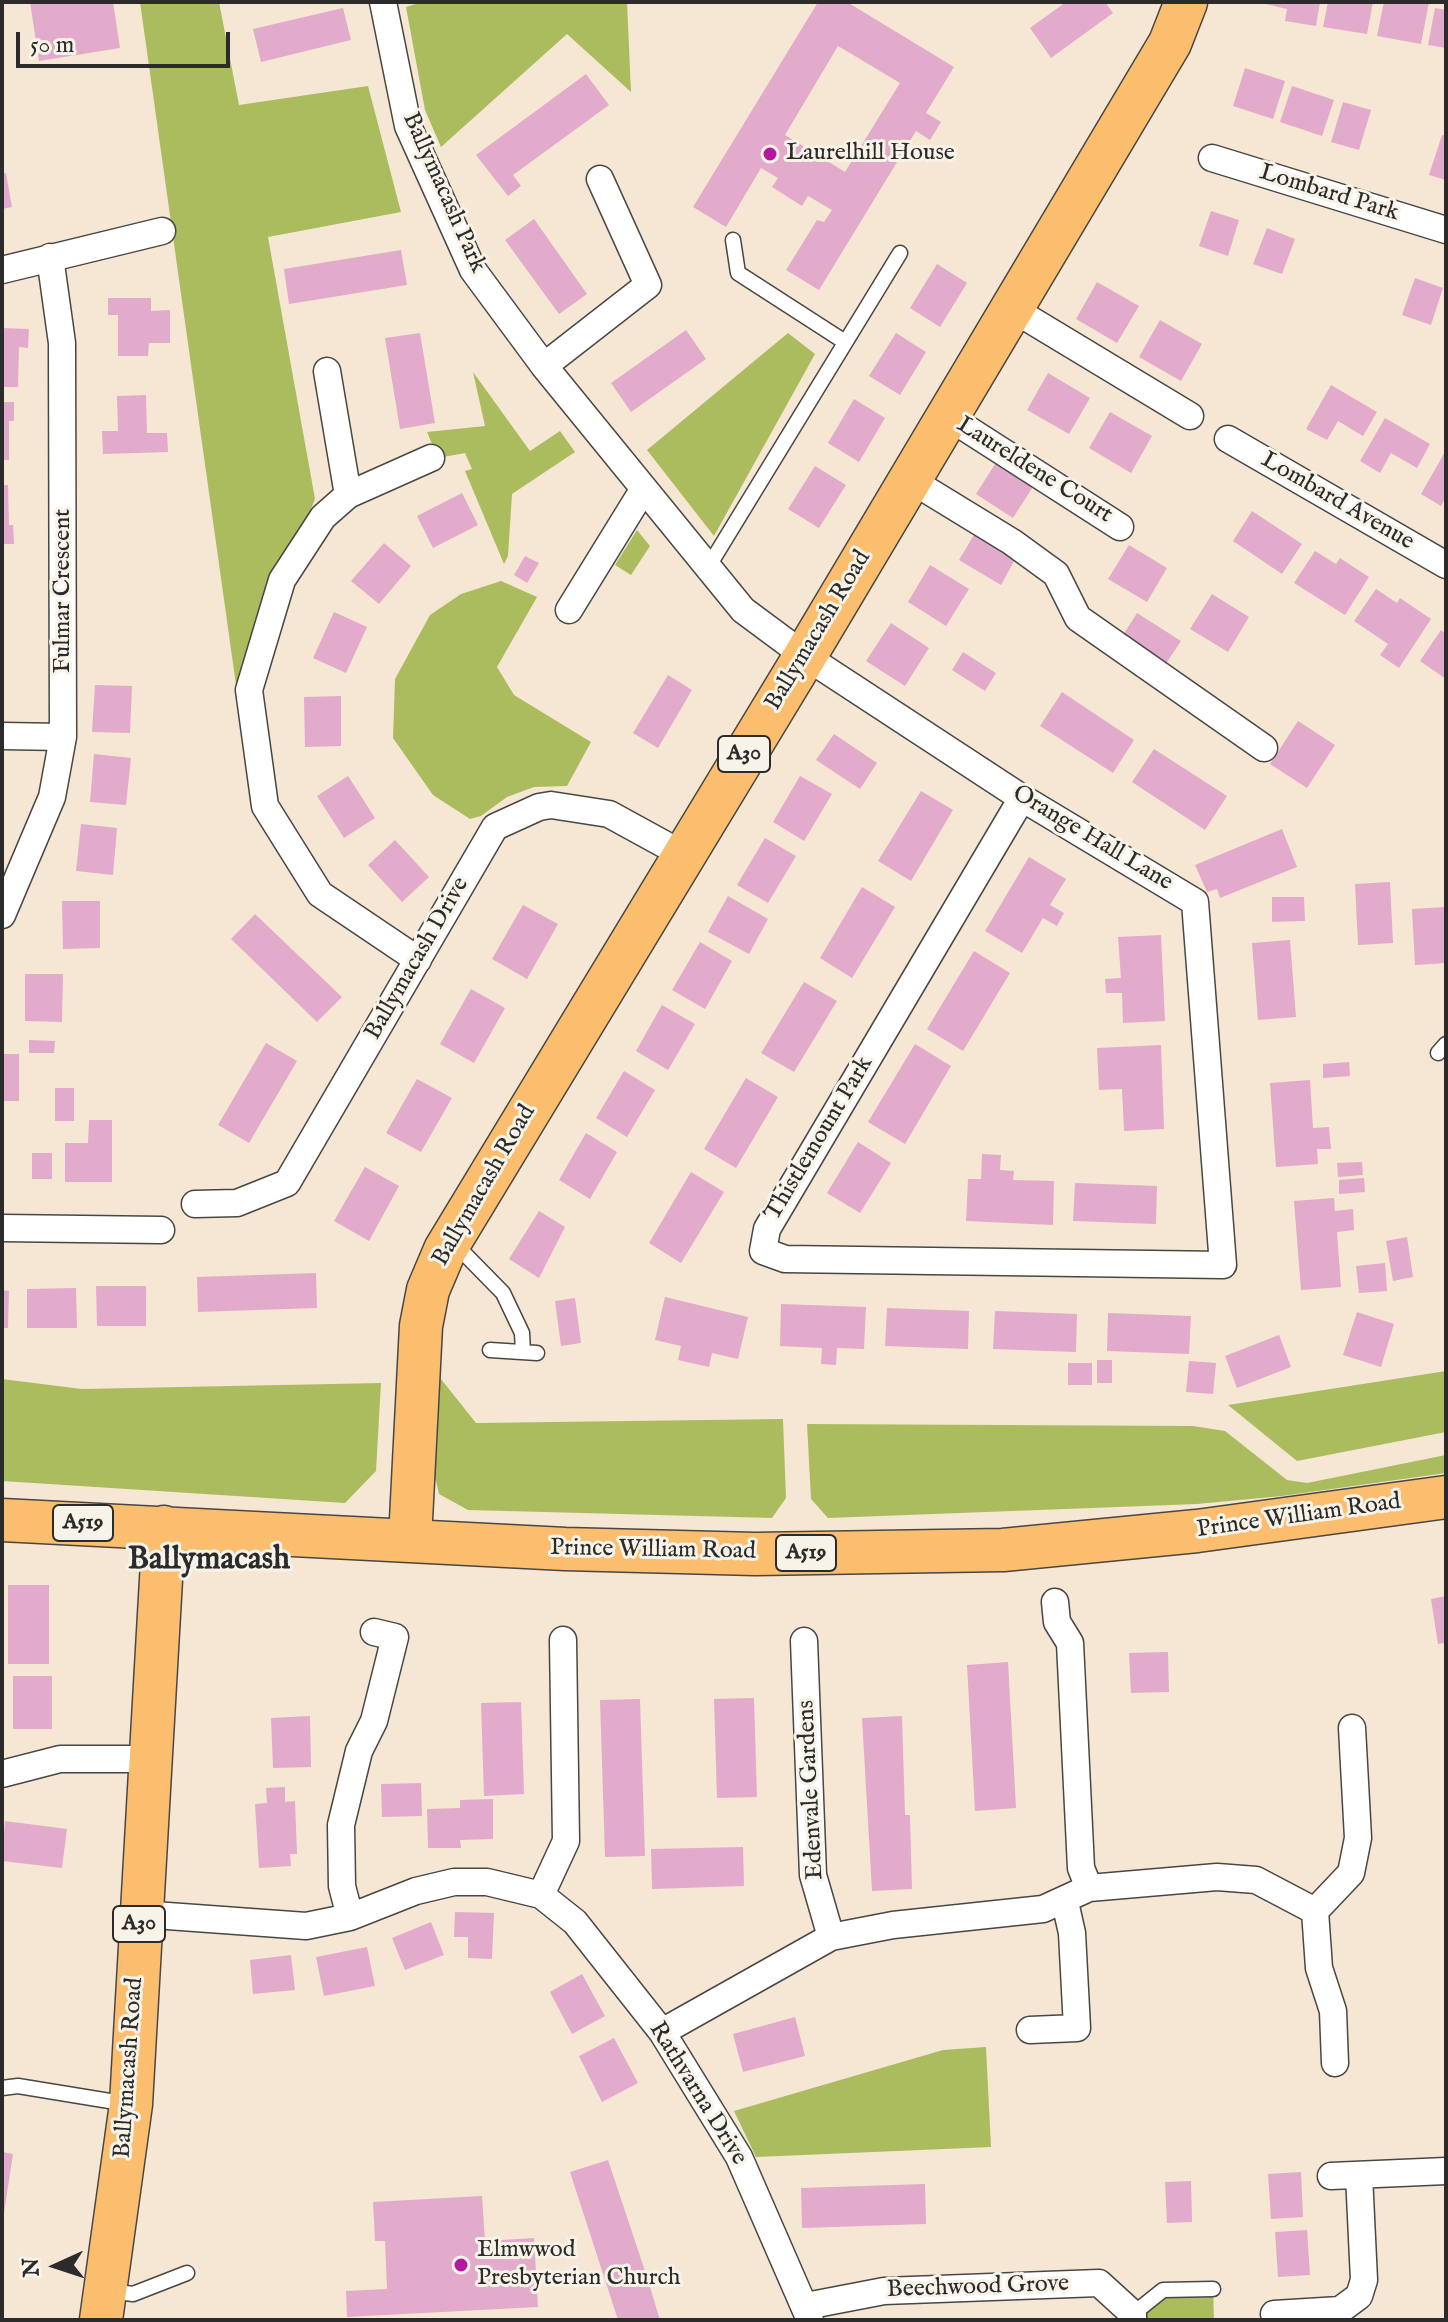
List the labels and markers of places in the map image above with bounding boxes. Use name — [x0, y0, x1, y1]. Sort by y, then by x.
place label: Laurelhill House — [786, 140, 955, 168]
marker: Laurelhill House — [761, 145, 779, 163]
place label: Elmwwod Presbyterian Church — [477, 2237, 681, 2293]
marker: Elmwwod Presbyterian Church — [452, 2256, 470, 2274]

